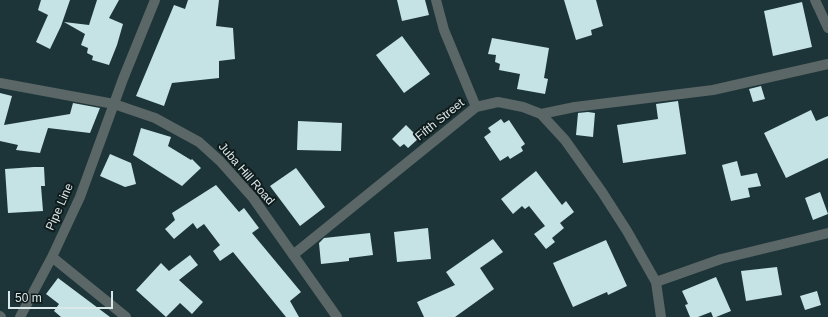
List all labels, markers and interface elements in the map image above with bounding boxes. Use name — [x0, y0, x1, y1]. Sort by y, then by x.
street label: Fifth Street — [413, 96, 467, 144]
street label: Juba Hill Road — [215, 140, 277, 208]
street label: Pipe Line — [43, 181, 77, 233]
scale bar — [10, 283, 115, 309]
text: 50 m — [15, 291, 42, 305]

